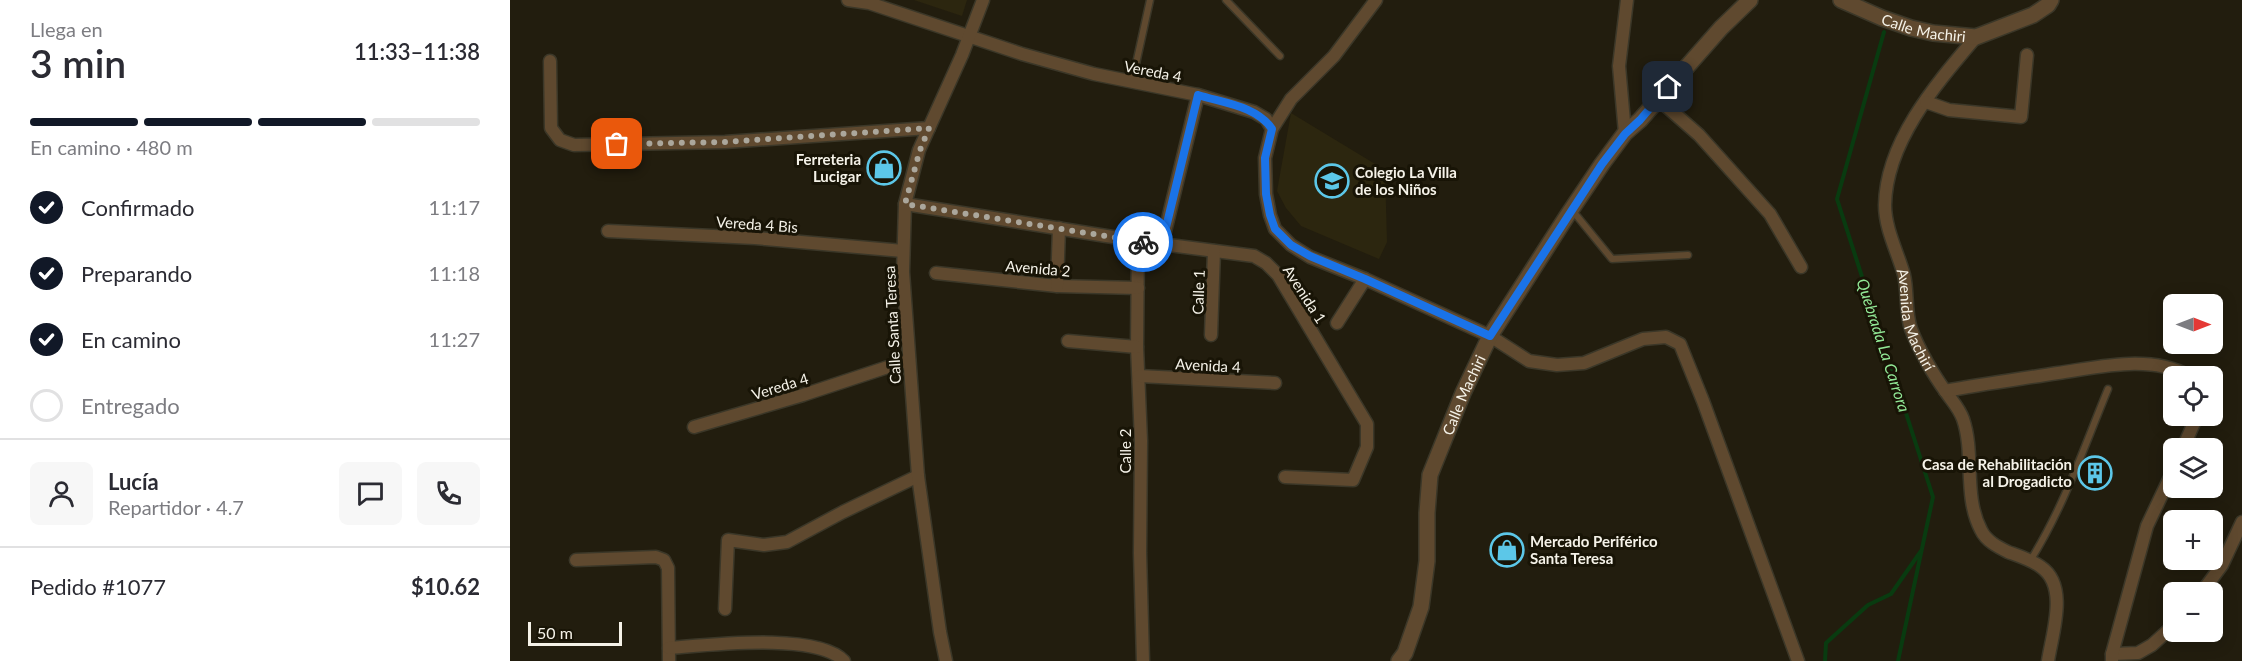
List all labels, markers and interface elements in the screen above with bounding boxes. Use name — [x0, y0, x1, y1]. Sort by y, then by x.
street label: Calle Machiri — [1879, 10, 1967, 45]
text: Llega en — [30, 17, 103, 41]
text: 11:33–11:38 — [354, 38, 480, 65]
text: 3 min — [30, 40, 126, 86]
street label: Vereda 4 — [1123, 57, 1184, 85]
pin — [1642, 61, 1693, 112]
icon: home — [1651, 70, 1684, 103]
pin — [591, 118, 642, 169]
icon: bag — [600, 127, 633, 160]
text: En camino · 480 m — [30, 135, 193, 159]
place label: Ferreteria Lucigar — [796, 150, 861, 185]
shop icon: Ferreteria Lucigar — [866, 150, 902, 186]
school or university icon: Colegio La Villa de los Niños — [1314, 163, 1350, 199]
place label: Colegio La Villa de los Niños — [1355, 163, 1457, 198]
icon: check — [30, 191, 63, 224]
text: Confirmado — [81, 194, 194, 221]
text: 11:17 — [429, 195, 480, 219]
street label: Vereda 4 Bis — [716, 212, 798, 236]
courier — [1113, 212, 1173, 272]
icon: bike — [1127, 226, 1160, 259]
street label: Avenida 2 — [1005, 256, 1071, 280]
icon: check — [30, 257, 63, 290]
text: Preparando — [81, 260, 192, 287]
text: 11:18 — [429, 261, 480, 285]
street label: Avenida 1 — [1280, 262, 1330, 326]
street label: Calle Santa Teresa — [880, 265, 904, 385]
street label: Avenida Machirí — [1893, 266, 1939, 375]
street label: Calle 1 — [1188, 269, 1208, 315]
water label: Quebrada La Carrora — [1853, 276, 1915, 414]
north arrow — [2163, 294, 2223, 354]
map controls — [2163, 294, 2223, 642]
icon: check — [30, 323, 63, 356]
text: En camino — [81, 326, 181, 353]
text: 11:27 — [429, 327, 480, 351]
street label: Calle Machiri — [1438, 352, 1489, 438]
street label: Avenida 4 — [1175, 354, 1241, 376]
button: locate — [2163, 366, 2223, 426]
street label: Vereda 4 — [749, 369, 811, 403]
text: Entregado — [81, 392, 180, 419]
street label: Calle 2 — [1116, 428, 1134, 474]
button: layers — [2163, 438, 2223, 498]
place label: Casa de Rehabilitación al Drogadicto — [1922, 455, 2072, 490]
building icon: Casa de Rehabilitación al Drogadicto — [2077, 455, 2113, 491]
button: person — [30, 462, 93, 525]
button: chat — [339, 462, 402, 525]
button: phone — [417, 462, 480, 525]
text: Lucía — [108, 468, 159, 495]
text: Repartidor · 4.7 — [108, 495, 244, 519]
button: + — [2163, 510, 2223, 570]
shop icon: Mercado Periférico Santa Teresa — [1489, 532, 1525, 568]
place label: Mercado Periférico Santa Teresa — [1530, 532, 1658, 567]
text: Pedido #1077 — [30, 573, 166, 600]
text: $10.62 — [411, 573, 480, 600]
button: − — [2163, 582, 2223, 642]
scale bar — [528, 619, 622, 646]
text: 50 m — [537, 623, 573, 642]

